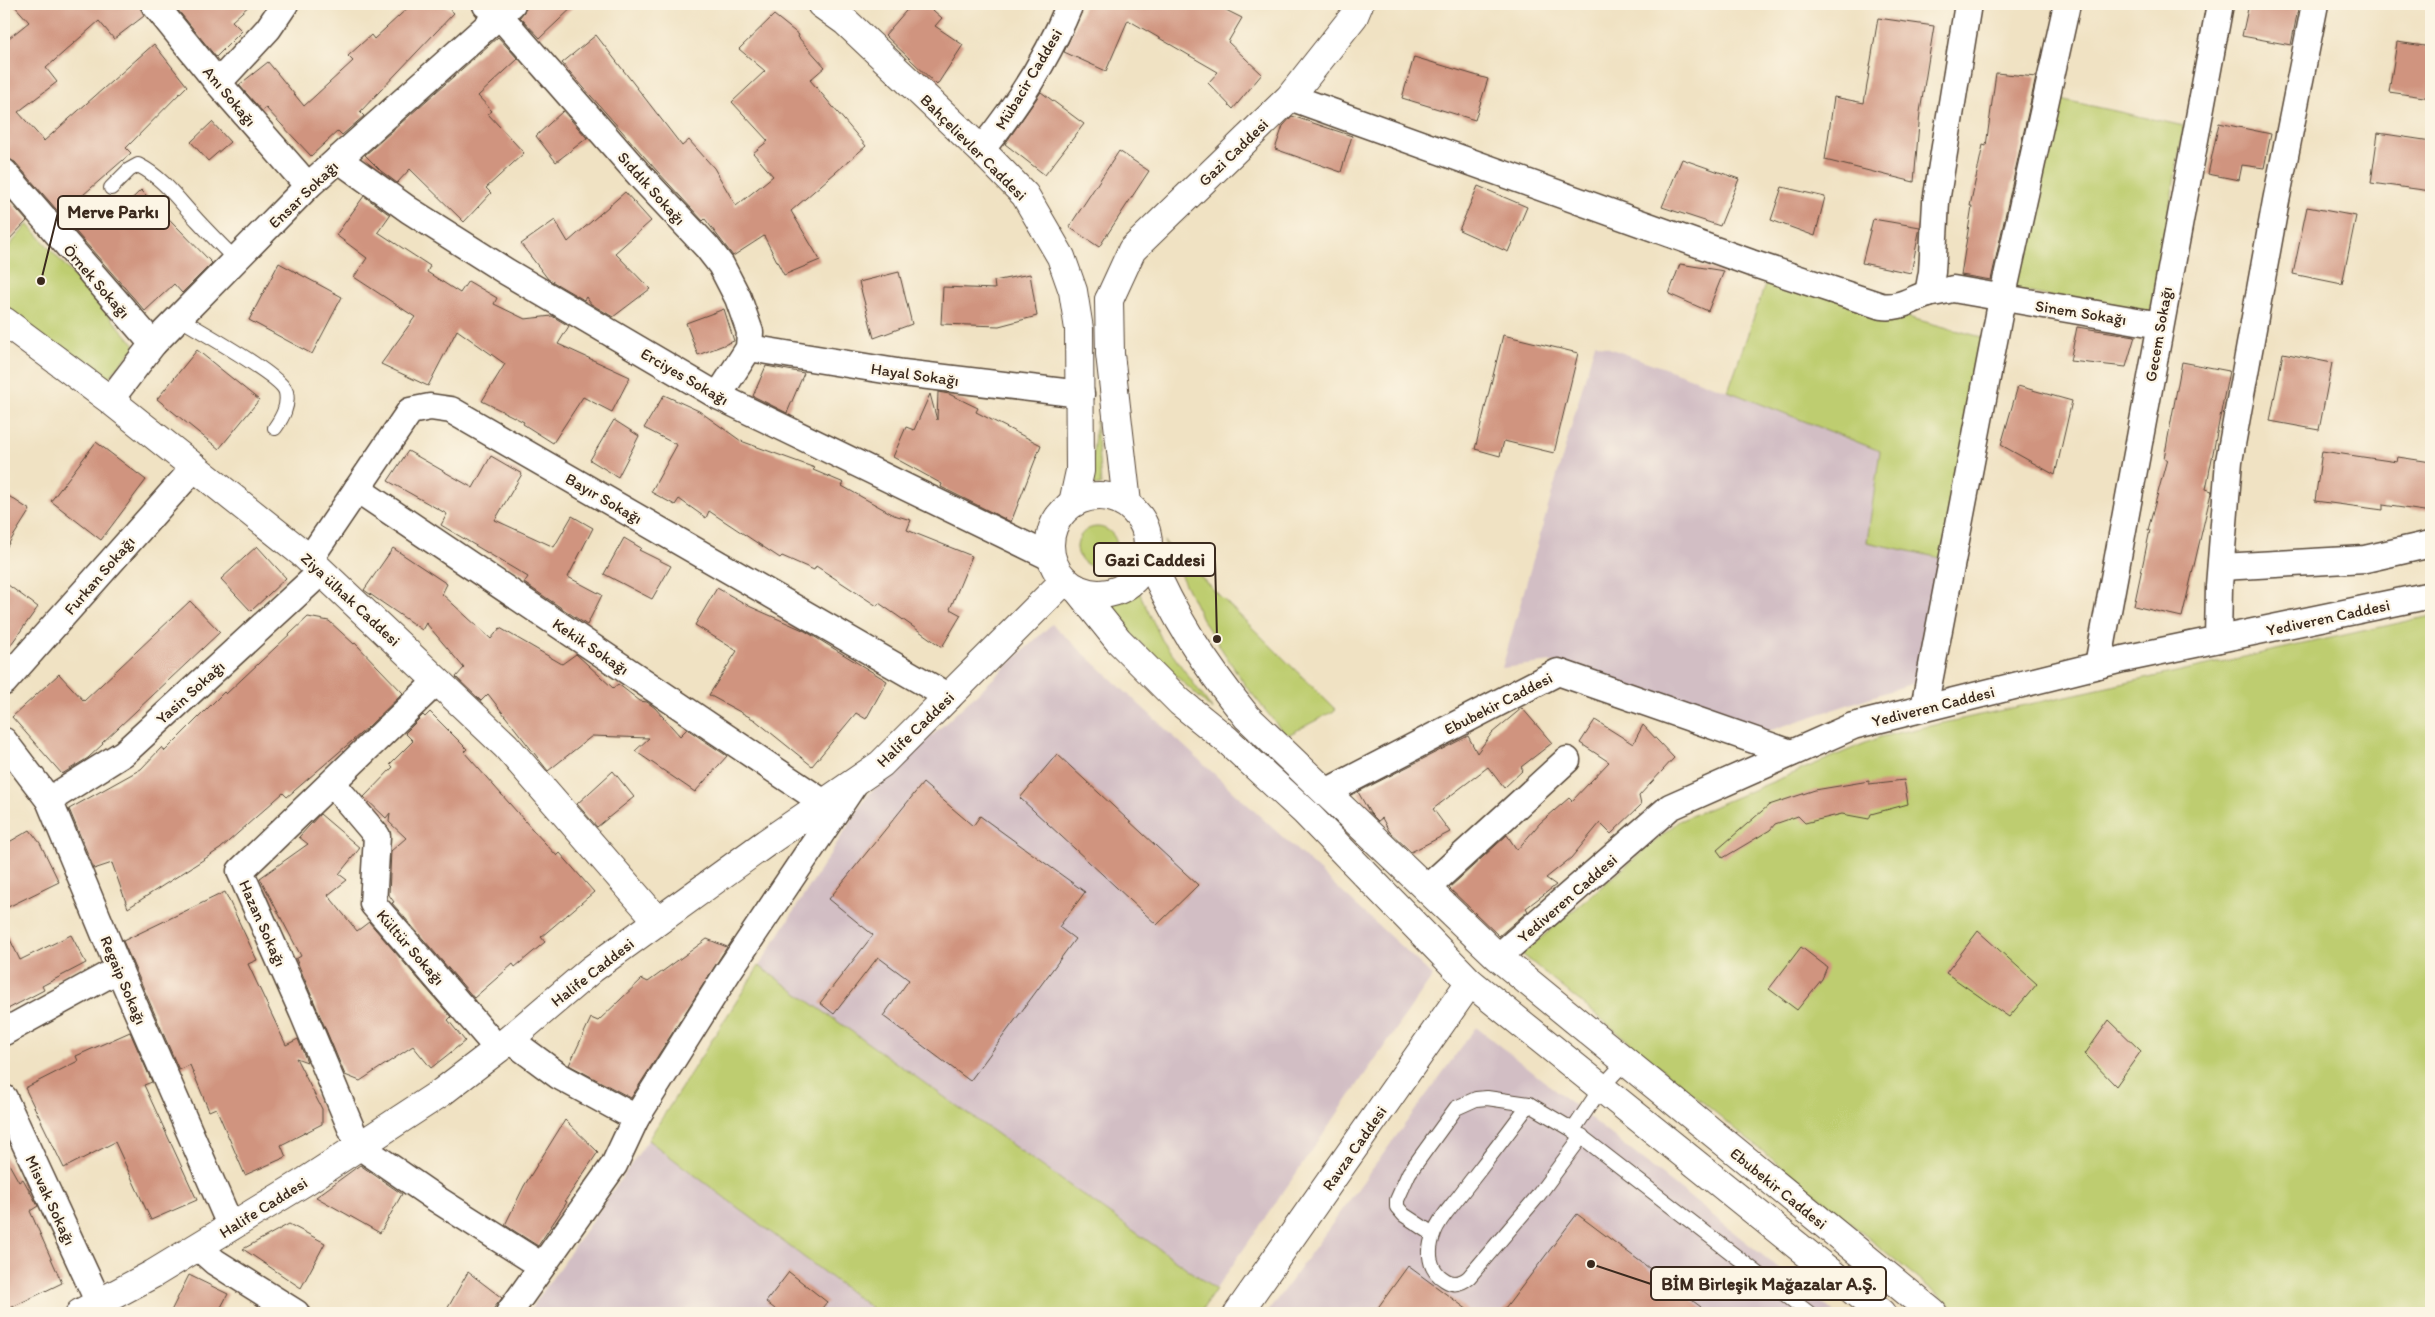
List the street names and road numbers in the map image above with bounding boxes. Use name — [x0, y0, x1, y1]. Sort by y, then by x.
street label: Mübacir Caddesi — [991, 25, 1066, 133]
street label: Anı Sokağı — [199, 62, 260, 130]
street label: Bahçelievler Caddesi — [916, 90, 1031, 205]
street label: Gazi Caddesi — [1195, 115, 1272, 190]
street label: Sıddık Sokağı — [614, 148, 689, 229]
street label: Ensar Sokağı — [265, 157, 342, 232]
street label: Örnek Sokağı — [59, 240, 134, 322]
street label: Gecem Sokağı — [2141, 285, 2176, 383]
street label: Sinem Sokağı — [2034, 296, 2128, 329]
street label: Erciyes Sokağı — [637, 344, 732, 409]
street label: Hayal Sokağı — [870, 359, 960, 390]
street label: Bayır Sokağı — [562, 469, 646, 528]
street label: Furkan Sokağı — [60, 532, 139, 619]
street label: Ziya ülhak Caddesi — [297, 548, 404, 650]
street label: Yediveren Caddesi — [2265, 595, 2392, 640]
street label: Kekik Sokağı — [549, 614, 632, 679]
street label: Yasin Sokağı — [152, 657, 229, 728]
street label: Ebubekir Caddesi — [1441, 668, 1556, 739]
street label: Yediveren Caddesi — [1870, 682, 1996, 731]
street label: Halife Caddesi — [873, 688, 958, 771]
street label: Yediveren Caddesi — [1514, 850, 1621, 947]
street label: Hazan Sokağı — [235, 877, 290, 969]
street label: Kültür Sokağı — [373, 906, 449, 989]
street label: Regaip Sokağı — [96, 933, 151, 1027]
street label: Halife Caddesi — [547, 934, 638, 1011]
street label: Ravza Caddesi — [1318, 1102, 1391, 1194]
street label: Ebubekir Caddesi — [1727, 1144, 1831, 1233]
street label: Misvak Sokağı — [21, 1152, 80, 1248]
street label: Halife Caddesi — [216, 1173, 311, 1242]

